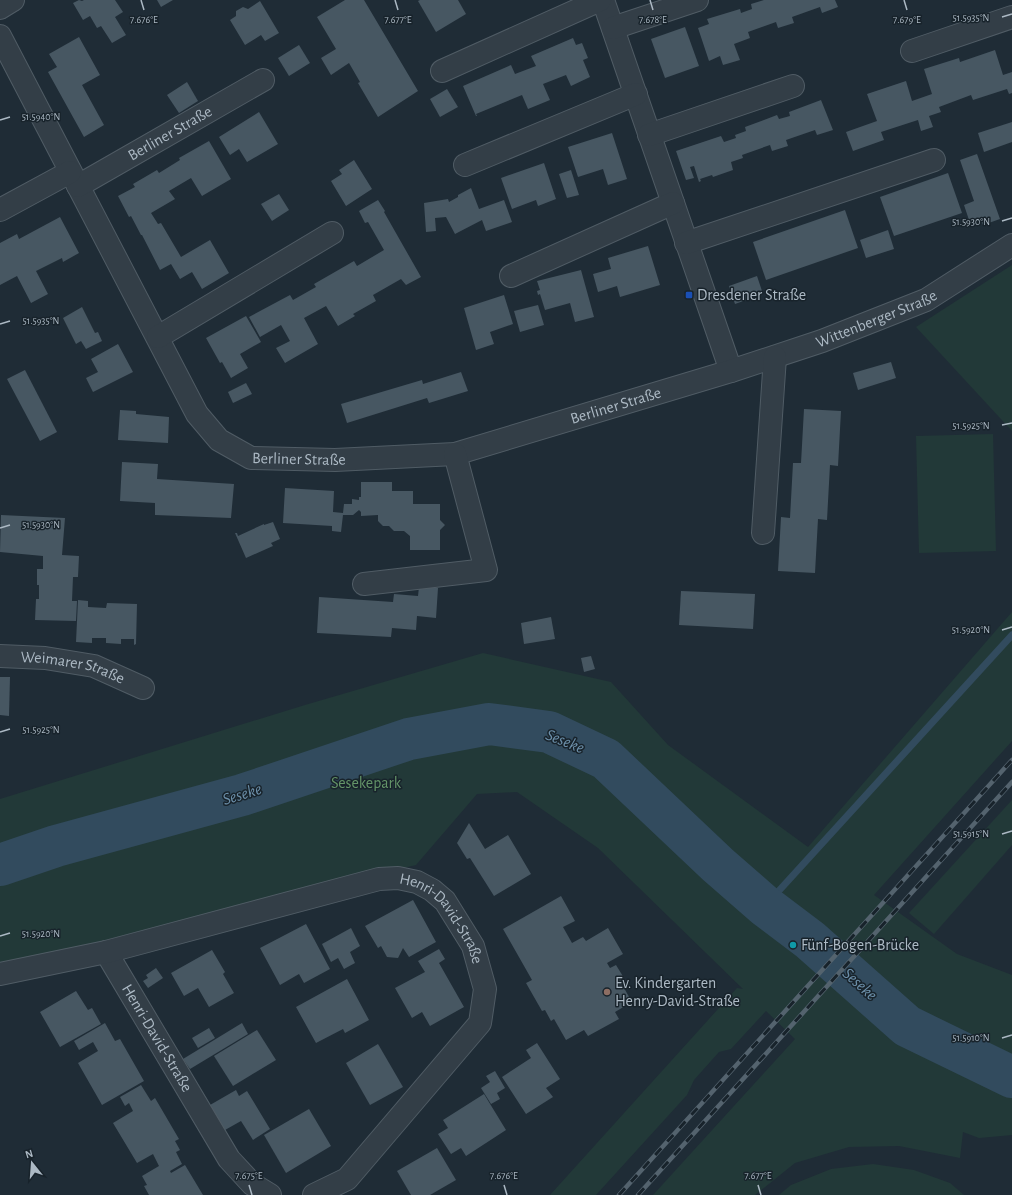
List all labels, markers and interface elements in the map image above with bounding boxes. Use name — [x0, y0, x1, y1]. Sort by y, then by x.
text: 51.5935°N — [953, 13, 989, 23]
text: 7.676°E — [130, 15, 158, 25]
text: 7.677°E — [384, 15, 412, 25]
text: 7.678°E — [639, 15, 667, 25]
text: 7.679°E — [893, 15, 921, 25]
street label: Berliner Straße — [125, 103, 215, 164]
text: 51.5940°N — [22, 112, 60, 122]
text: 51.5930°N — [952, 217, 990, 227]
place label: Dresdener Straße — [697, 287, 806, 303]
street label: Wittenberger Straße — [814, 287, 940, 351]
marker: Dresdener Straße — [684, 290, 694, 300]
text: 51.5935°N — [23, 316, 59, 326]
street label: Berliner Straße — [569, 385, 663, 427]
text: 51.5925°N — [952, 421, 990, 431]
street label: Berliner Straße — [252, 450, 346, 468]
text: 51.5930°N — [22, 520, 60, 530]
text: 51.5920°N — [952, 625, 990, 635]
street label: Weimarer Straße — [20, 649, 127, 687]
text: 51.5925°N — [22, 725, 60, 735]
water label: Seseke — [543, 726, 587, 756]
park label: Sesekepark — [331, 775, 402, 791]
water label: Seseke — [221, 780, 263, 808]
text: 51.5915°N — [953, 829, 989, 839]
street label: Henri-David-Straße — [398, 871, 486, 965]
text: 51.5920°N — [22, 929, 60, 939]
place label: Fünf-Bogen-Brücke — [801, 937, 919, 953]
marker: Fünf-Bogen-Brücke — [788, 940, 798, 950]
water label: Seseke — [840, 964, 880, 1004]
place label: Ev. Kindergarten Henry-David-Straße — [615, 975, 740, 1010]
street label: Henri-David-Straße — [119, 981, 195, 1095]
marker: Ev. Kindergarten Henry-David-Straße — [602, 987, 612, 997]
text: 51.5910°N — [952, 1033, 990, 1043]
north arrow — [12, 1143, 52, 1183]
text: N — [24, 1148, 34, 1160]
text: 7.675°E — [235, 1171, 263, 1181]
text: 7.676°E — [490, 1171, 518, 1181]
text: 7.677°E — [744, 1171, 772, 1181]

